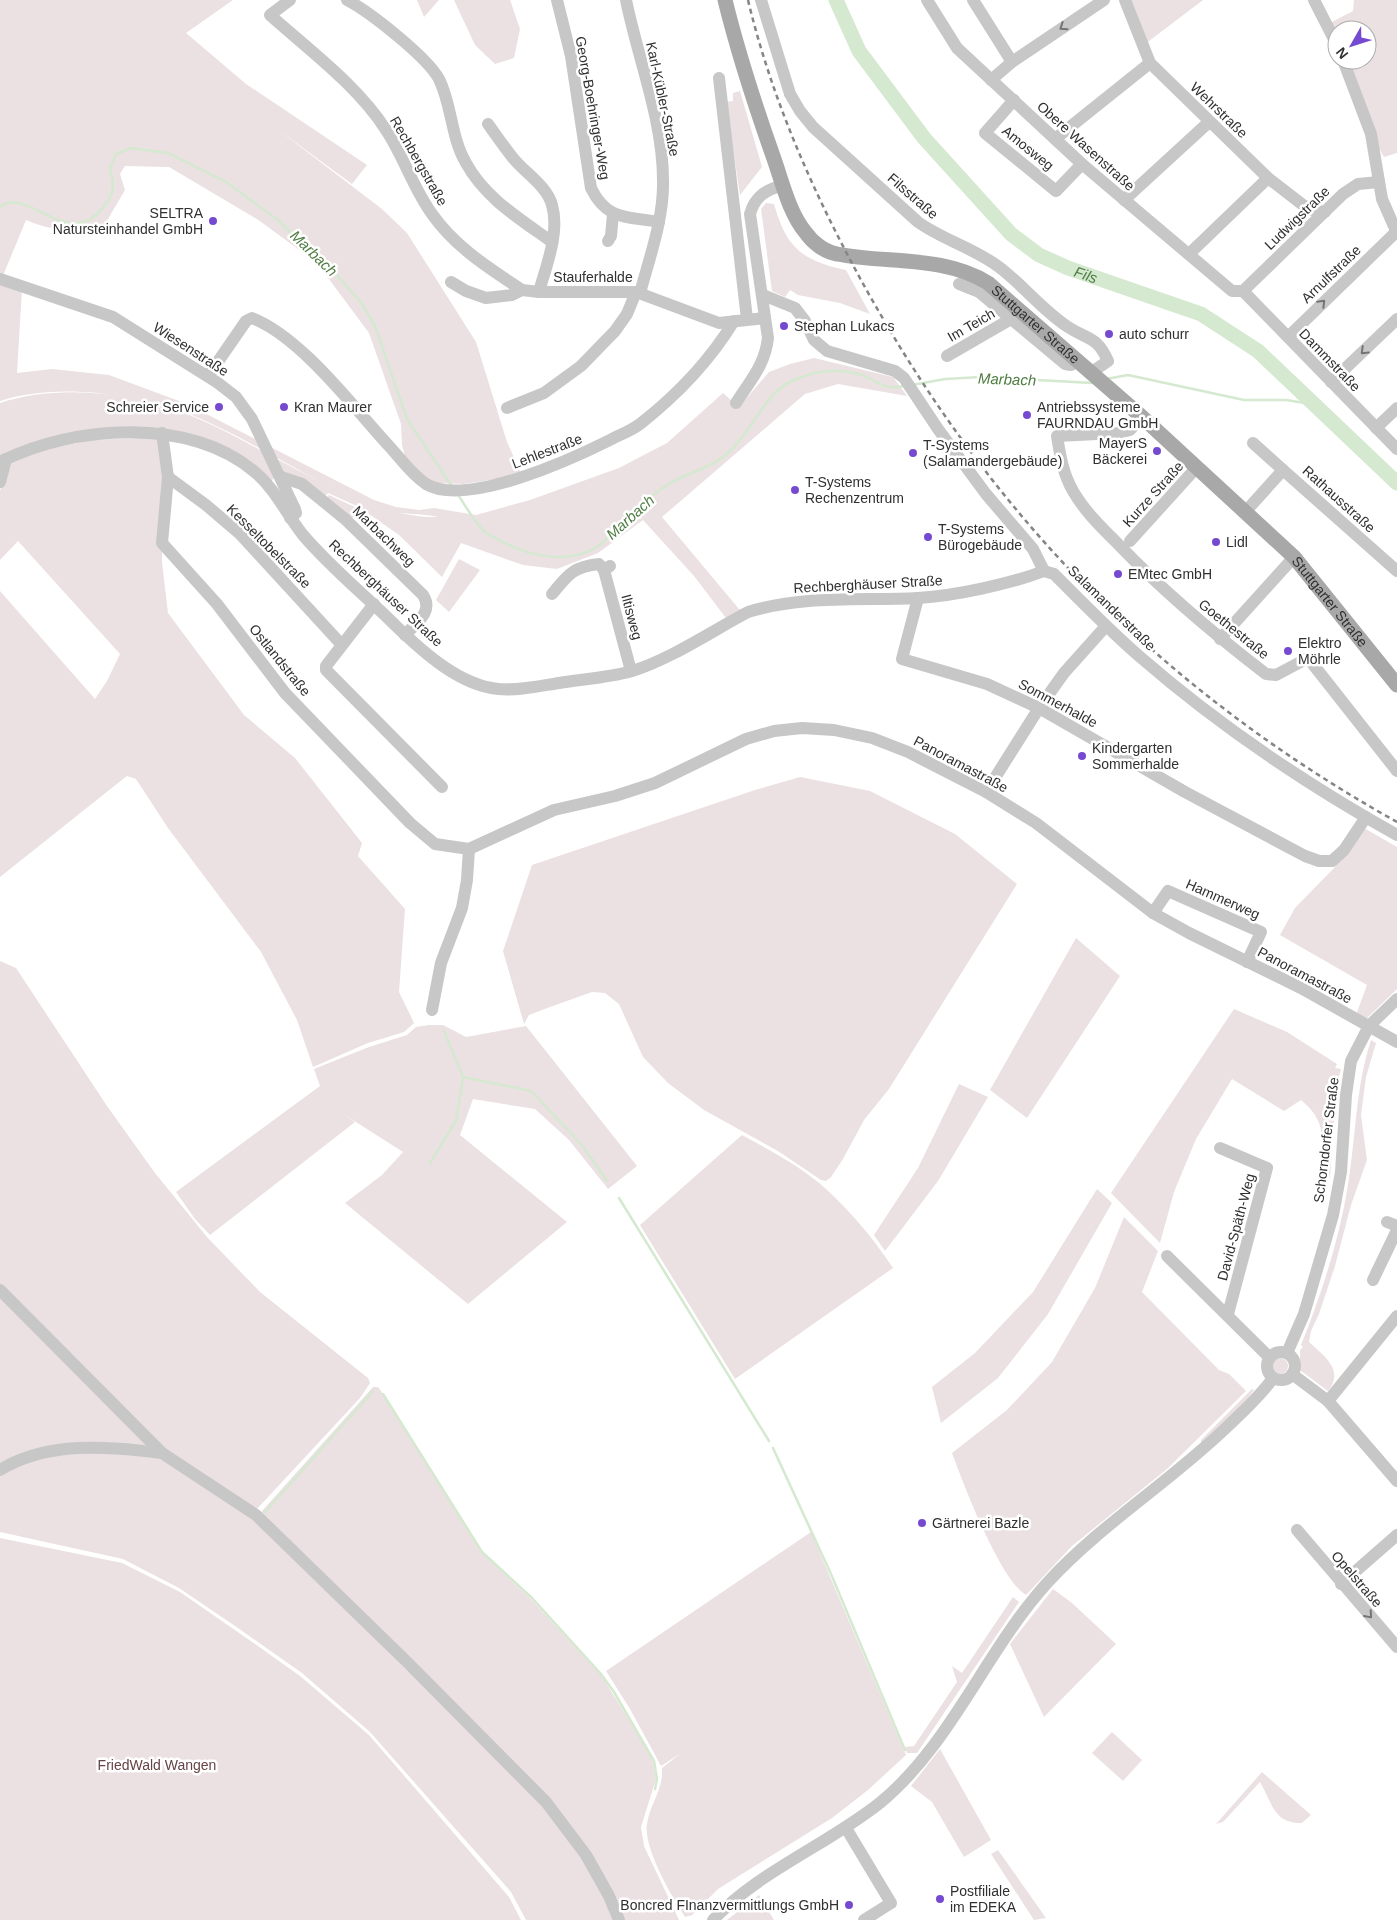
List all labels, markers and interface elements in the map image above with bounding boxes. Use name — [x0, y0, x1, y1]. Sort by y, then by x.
north arrow — [1327, 20, 1377, 70]
one-way arrow — [1060, 21, 1069, 30]
street label: Georg-Boehringer-Weg — [573, 35, 613, 181]
street label: Karl-Kübler-Straße — [643, 40, 683, 158]
text: N — [1332, 44, 1351, 62]
street label: Wehrstraße — [1187, 79, 1251, 141]
street label: Obere Wasenstraße — [1034, 98, 1138, 194]
street label: Rechbergstraße — [387, 114, 451, 209]
street label: Amosweg — [999, 122, 1057, 174]
street label: Filsstraße — [885, 170, 942, 222]
street label: Ludwigstraße — [1261, 183, 1333, 253]
place label: SELTRA Natursteinhandel GmbH — [53, 205, 204, 237]
marker: SELTRA Natursteinhandel GmbH — [207, 215, 219, 227]
water label: Marbach — [287, 227, 341, 279]
street label: Arnulfstraße — [1298, 242, 1364, 306]
water label: Fils — [1072, 262, 1100, 286]
street label: Stauferhalde — [553, 269, 633, 285]
street label: Stuttgarter Straße — [988, 282, 1083, 367]
one-way arrow — [1316, 299, 1325, 308]
street label: Im Teich — [945, 305, 997, 345]
place label: Stephan Lukacs — [794, 318, 894, 334]
street label: Wiesenstraße — [150, 319, 232, 379]
marker: Stephan Lukacs — [778, 320, 790, 332]
street label: Dammstraße — [1296, 325, 1364, 395]
place label: auto schurr — [1119, 326, 1189, 342]
marker: auto schurr — [1103, 328, 1115, 340]
one-way arrow — [1361, 345, 1370, 354]
water label: Marbach — [978, 369, 1036, 389]
place label: Schreier Service — [106, 399, 209, 415]
place label: Kran Maurer — [294, 399, 372, 415]
place label: Antriebssysteme FAURNDAU GmbH — [1037, 399, 1158, 431]
marker: Schreier Service — [213, 401, 225, 413]
marker: Kran Maurer — [278, 401, 290, 413]
marker: Antriebssysteme FAURNDAU GmbH — [1021, 409, 1033, 421]
street label: Lehlestraße — [510, 430, 585, 472]
place label: MayerS Bäckerei — [1093, 435, 1147, 467]
place label: T-Systems (Salamandergebäude) — [923, 437, 1062, 469]
marker: MayerS Bäckerei — [1151, 445, 1163, 457]
marker: T-Systems (Salamandergebäude) — [907, 447, 919, 459]
street label: Kurze Straße — [1119, 458, 1187, 530]
street label: Rathausstraße — [1300, 462, 1379, 536]
place label: T-Systems Rechenzentrum — [805, 474, 904, 506]
marker: T-Systems Rechenzentrum — [789, 484, 801, 496]
water label: Marbach — [603, 491, 657, 543]
street label: Kesseltobelstraße — [224, 501, 314, 591]
street label: Marbachweg — [350, 502, 418, 570]
place label: T-Systems Bürogebäude — [938, 521, 1022, 553]
marker: T-Systems Bürogebäude — [922, 531, 934, 543]
place label: Lidl — [1226, 534, 1248, 550]
street label: Rechberghäuser Straße — [326, 536, 446, 650]
marker: Lidl — [1210, 536, 1222, 548]
street label: Stuttgarter Straße — [1289, 553, 1371, 650]
street label: Salamanderstraße — [1065, 562, 1159, 654]
place label: EMtec GmbH — [1128, 566, 1212, 582]
marker: EMtec GmbH — [1112, 568, 1124, 580]
street label: Rechberghäuser Straße — [793, 572, 943, 596]
street label: Iltisweg — [618, 592, 646, 642]
street label: Goethestraße — [1196, 596, 1272, 662]
street label: Ostlandstraße — [246, 621, 314, 699]
place label: Elektro Möhrle — [1298, 635, 1342, 667]
marker: Elektro Möhrle — [1282, 645, 1294, 657]
street label: Sommerhalde — [1016, 675, 1100, 731]
street label: Panoramastraße — [911, 732, 1011, 796]
place label: Kindergarten Sommerhalde — [1092, 740, 1179, 772]
marker: Kindergarten Sommerhalde — [1076, 750, 1088, 762]
street label: Hammerweg — [1183, 876, 1263, 922]
street label: Panoramastraße — [1255, 943, 1355, 1007]
street label: Schorndorfer Straße — [1310, 1076, 1342, 1204]
street label: David-Späth-Weg — [1214, 1172, 1258, 1282]
place label: Gärtnerei Bazle — [932, 1515, 1029, 1531]
marker: Gärtnerei Bazle — [916, 1517, 928, 1529]
street label: Opelstraße — [1328, 1548, 1386, 1611]
one-way arrow — [1363, 1610, 1372, 1619]
park label: FriedWald Wangen — [98, 1757, 216, 1773]
place label: Postfiliale im EDEKA — [950, 1883, 1017, 1915]
marker: Postfiliale im EDEKA — [934, 1893, 946, 1905]
place label: Boncred FInanzvermittlungs GmbH — [620, 1897, 839, 1913]
marker: Boncred FInanzvermittlungs GmbH — [843, 1899, 855, 1911]

